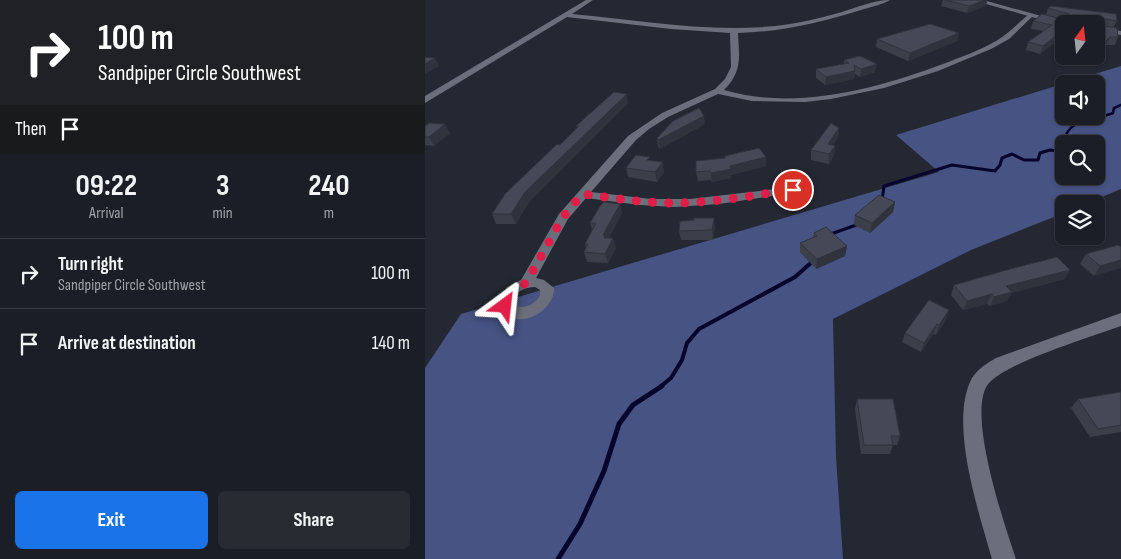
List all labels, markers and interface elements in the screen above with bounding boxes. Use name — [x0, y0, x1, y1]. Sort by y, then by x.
north arrow — [1055, 15, 1105, 65]
map controls — [1055, 15, 1105, 245]
text: 100 m — [98, 17, 174, 60]
icon: right — [15, 20, 80, 85]
text: Sandpiper Circle Southwest — [98, 60, 301, 87]
button: sound — [1055, 75, 1105, 125]
icon: arrive — [56, 115, 84, 143]
text: Then — [15, 118, 46, 141]
button: search — [1055, 135, 1105, 185]
text: 09:22 — [76, 168, 137, 204]
text: 3 — [216, 168, 229, 204]
text: 240 — [308, 168, 349, 204]
pin — [772, 169, 814, 211]
icon: arrive — [779, 176, 807, 204]
button: layers — [1055, 195, 1105, 245]
text: Arrival — [89, 204, 123, 223]
text: min — [213, 204, 233, 223]
text: m — [324, 204, 334, 223]
text: Turn right — [58, 253, 123, 276]
icon: right — [15, 260, 43, 288]
text: 100 m — [371, 262, 410, 285]
text: Sandpiper Circle Southwest — [58, 276, 206, 295]
position arrow — [478, 279, 530, 331]
icon: arrive — [15, 330, 43, 358]
text: Arrive at destination — [58, 332, 196, 355]
text: 140 m — [372, 332, 410, 355]
button: Exit — [15, 491, 208, 549]
button: Share — [218, 491, 410, 549]

